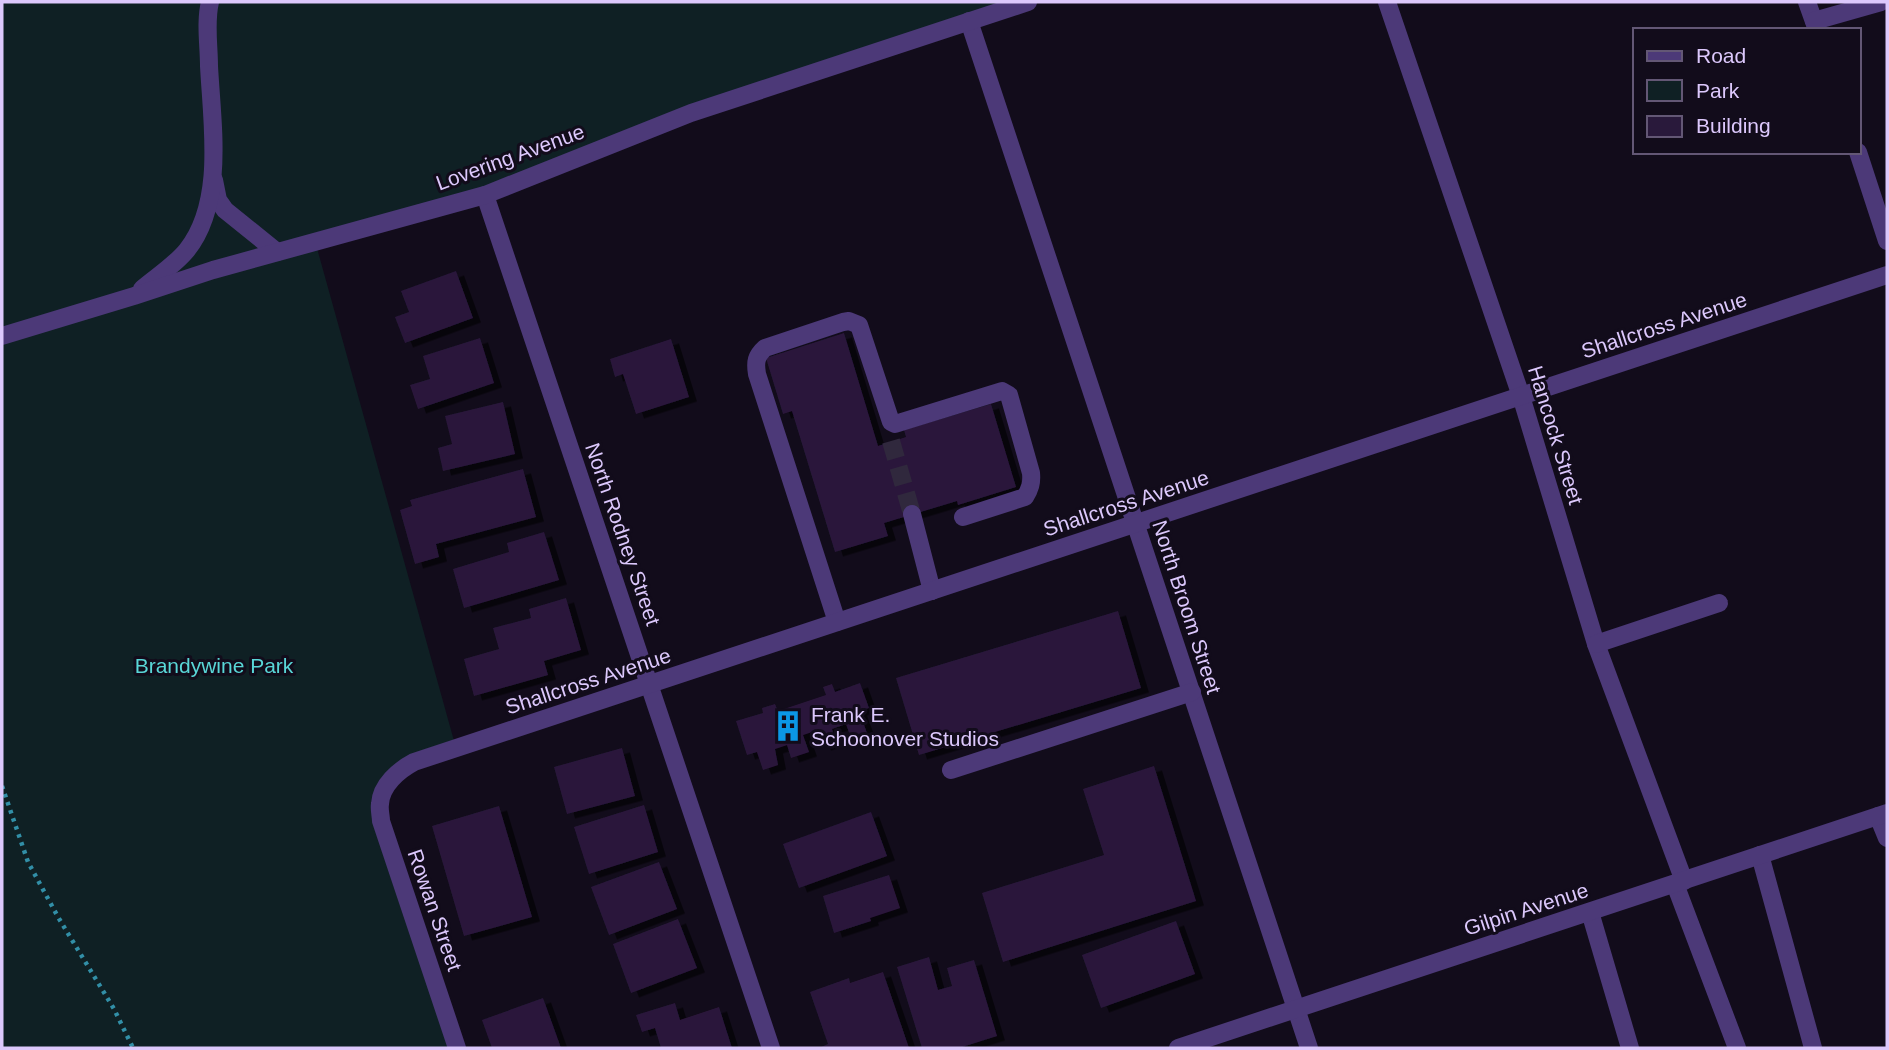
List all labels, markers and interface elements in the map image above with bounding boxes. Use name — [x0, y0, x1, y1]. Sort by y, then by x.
legend — [1633, 28, 1861, 154]
text: Road — [1696, 44, 1746, 67]
text: Park — [1696, 79, 1740, 102]
text: Building — [1696, 114, 1771, 137]
street label: Lovering Avenue — [433, 120, 587, 194]
street label: Shallcross Avenue — [1578, 287, 1750, 363]
street label: Hancock Street — [1524, 363, 1588, 507]
street label: North Rodney Street — [581, 440, 665, 628]
street label: Shallcross Avenue — [1040, 465, 1212, 541]
street label: North Broom Street — [1148, 517, 1226, 697]
street label: Shallcross Avenue — [502, 643, 674, 719]
park label: Brandywine Park — [135, 654, 294, 677]
place label: Frank E. Schoonover Studios — [811, 703, 999, 750]
building icon: Frank E. Schoonover Studios — [771, 709, 805, 743]
street label: Rowan Street — [403, 846, 467, 974]
street label: Gilpin Avenue — [1461, 878, 1591, 940]

